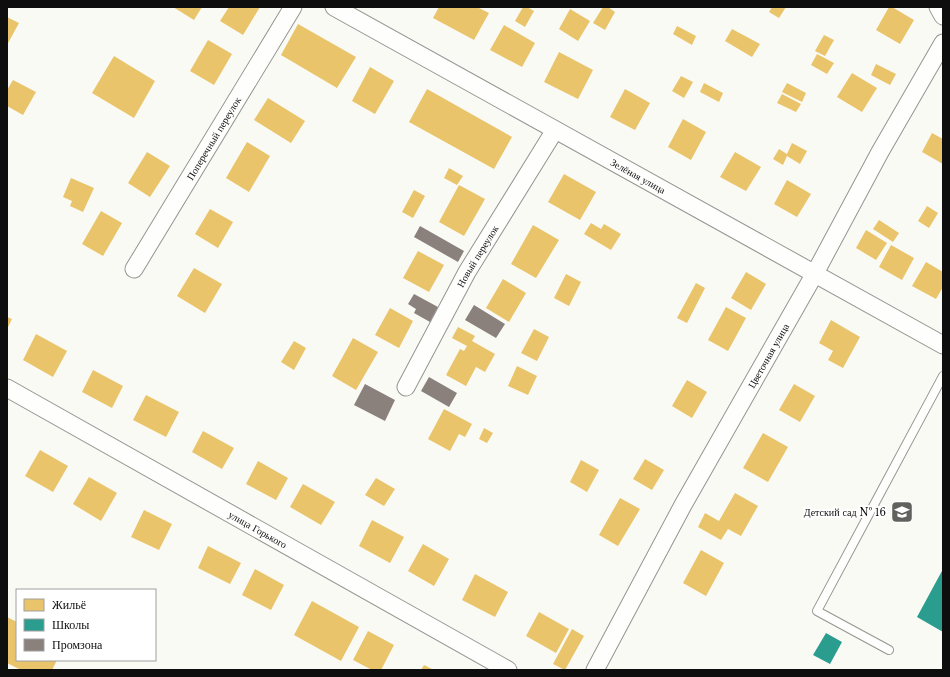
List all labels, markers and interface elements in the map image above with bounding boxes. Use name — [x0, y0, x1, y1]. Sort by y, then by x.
street label: Поперечный переулок — [184, 94, 244, 182]
street label: Зелёная улица — [608, 156, 668, 197]
street label: Новый переулок — [454, 223, 501, 290]
street label: Цветочная улица — [745, 321, 792, 390]
school or university icon: Детский сад № 16 — [889, 499, 915, 525]
place label: Детский сад № 16 — [804, 506, 886, 519]
street label: улица Горького — [226, 508, 289, 551]
legend — [16, 589, 156, 661]
text: Жильё — [52, 597, 86, 612]
text: Школы — [52, 617, 89, 632]
text: Промзона — [52, 637, 103, 652]

